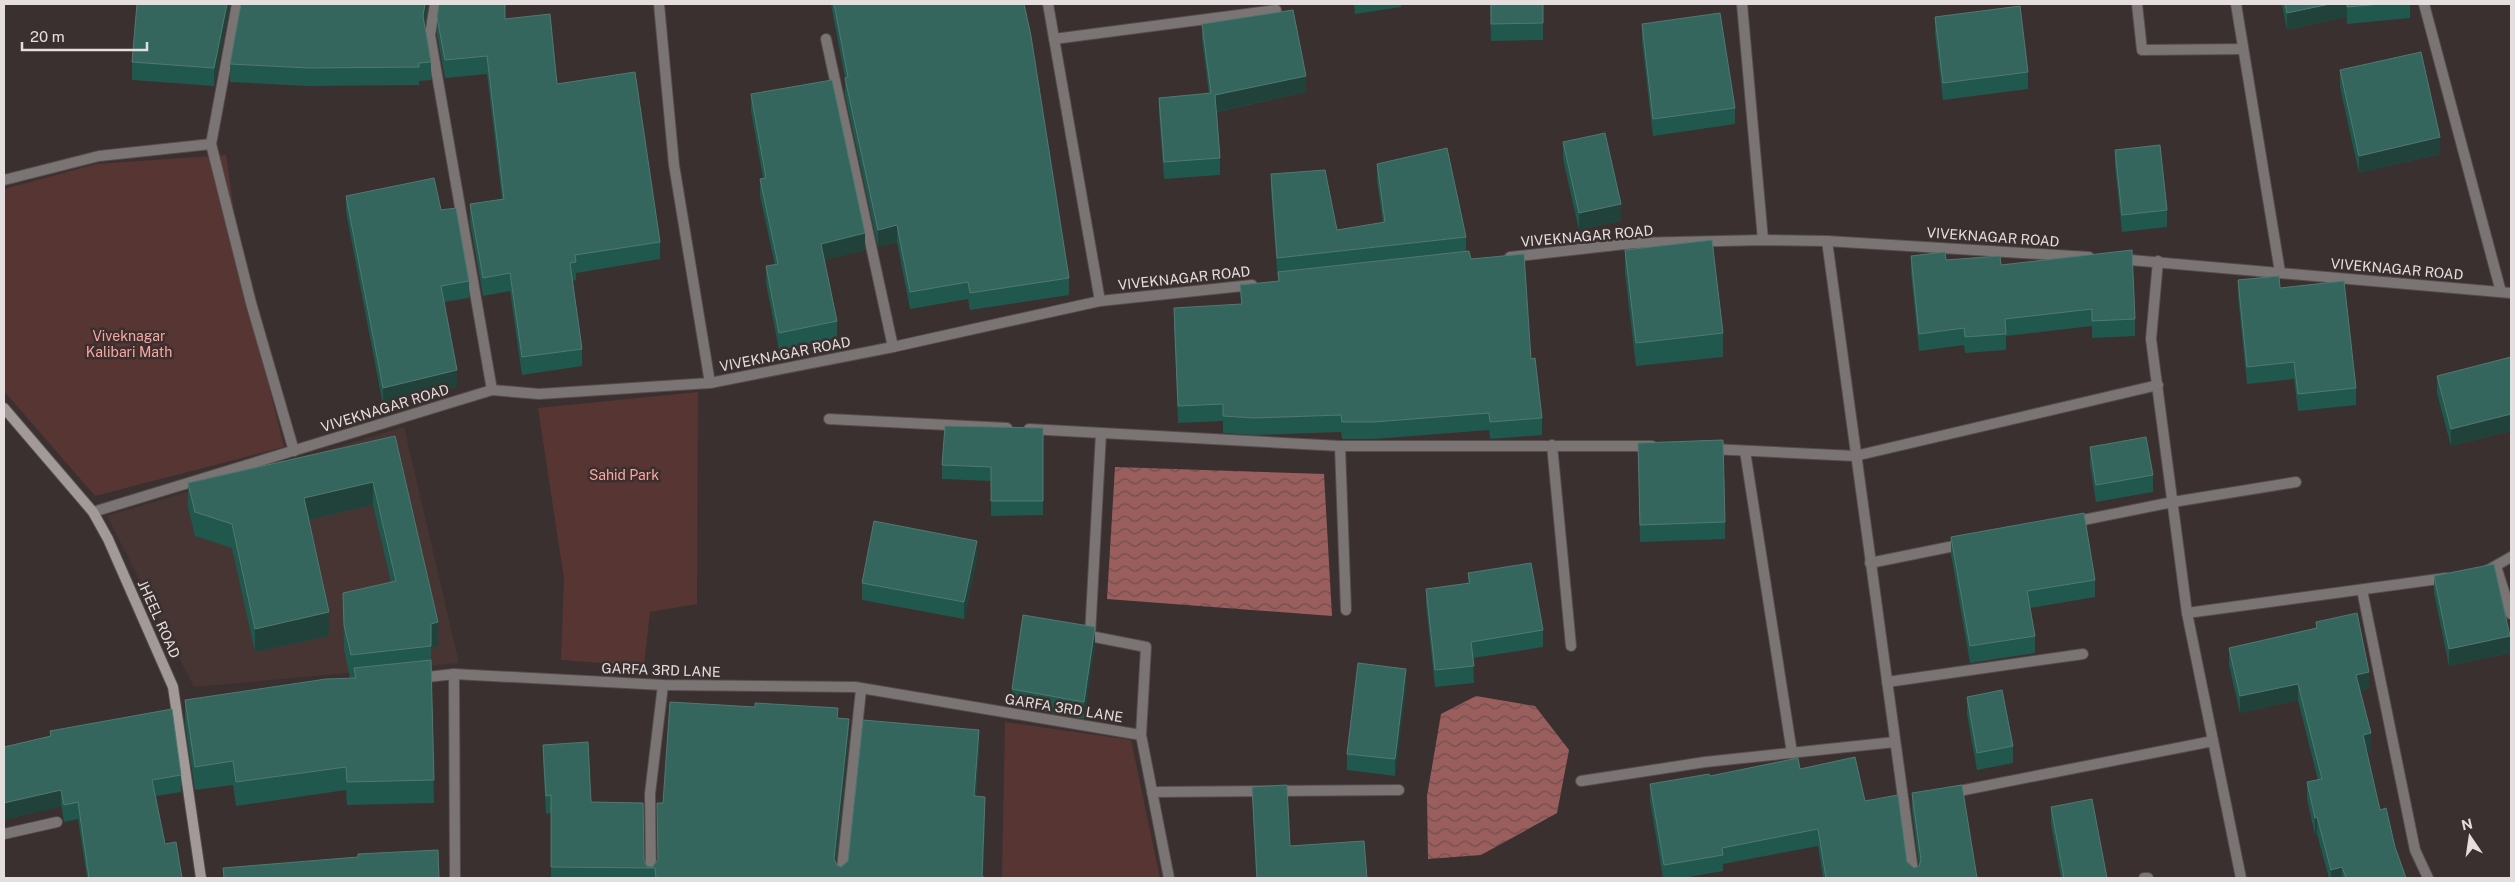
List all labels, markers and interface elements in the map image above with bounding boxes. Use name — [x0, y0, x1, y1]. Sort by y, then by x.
scale bar — [22, 20, 148, 52]
text: 20 m — [30, 28, 65, 45]
street label: VIVEKNAGAR ROAD — [1520, 222, 1654, 250]
street label: VIVEKNAGAR ROAD — [1926, 224, 2060, 250]
street label: VIVEKNAGAR ROAD — [2330, 255, 2464, 283]
street label: VIVEKNAGAR ROAD — [1117, 263, 1251, 293]
park label: Viveknagar Kalibari Math — [86, 328, 172, 360]
street label: VIVEKNAGAR ROAD — [718, 333, 852, 375]
street label: VIVEKNAGAR ROAD — [319, 381, 451, 435]
park label: Sahid Park — [589, 467, 659, 483]
street label: JHEEL ROAD — [135, 577, 183, 661]
street label: GARFA 3RD LANE — [601, 660, 721, 680]
street label: GARFA 3RD LANE — [1004, 691, 1124, 725]
north arrow — [2445, 812, 2495, 862]
text: N — [2460, 815, 2474, 833]

